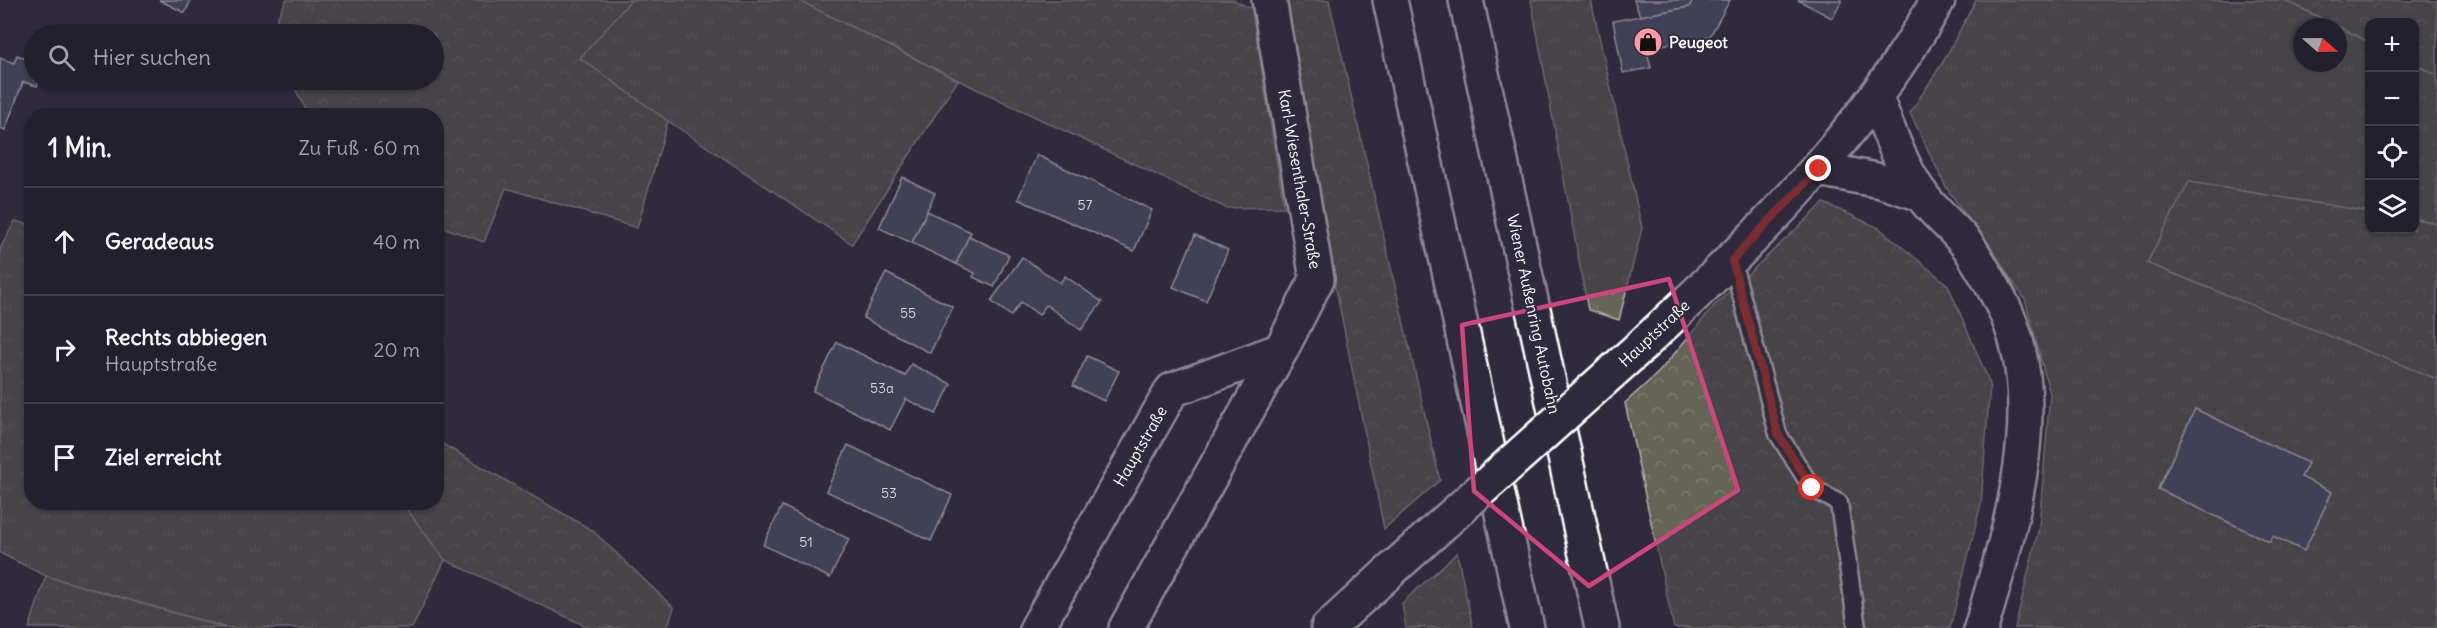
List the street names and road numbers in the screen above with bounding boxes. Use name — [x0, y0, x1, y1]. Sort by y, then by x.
street label: Karl-Wiesenthaler-Straße — [1274, 88, 1326, 270]
street label: Wiener Außenring Autobahn — [1503, 212, 1565, 416]
street label: Hauptstraße — [1614, 295, 1694, 371]
street label: Hauptstraße — [1109, 402, 1171, 490]

